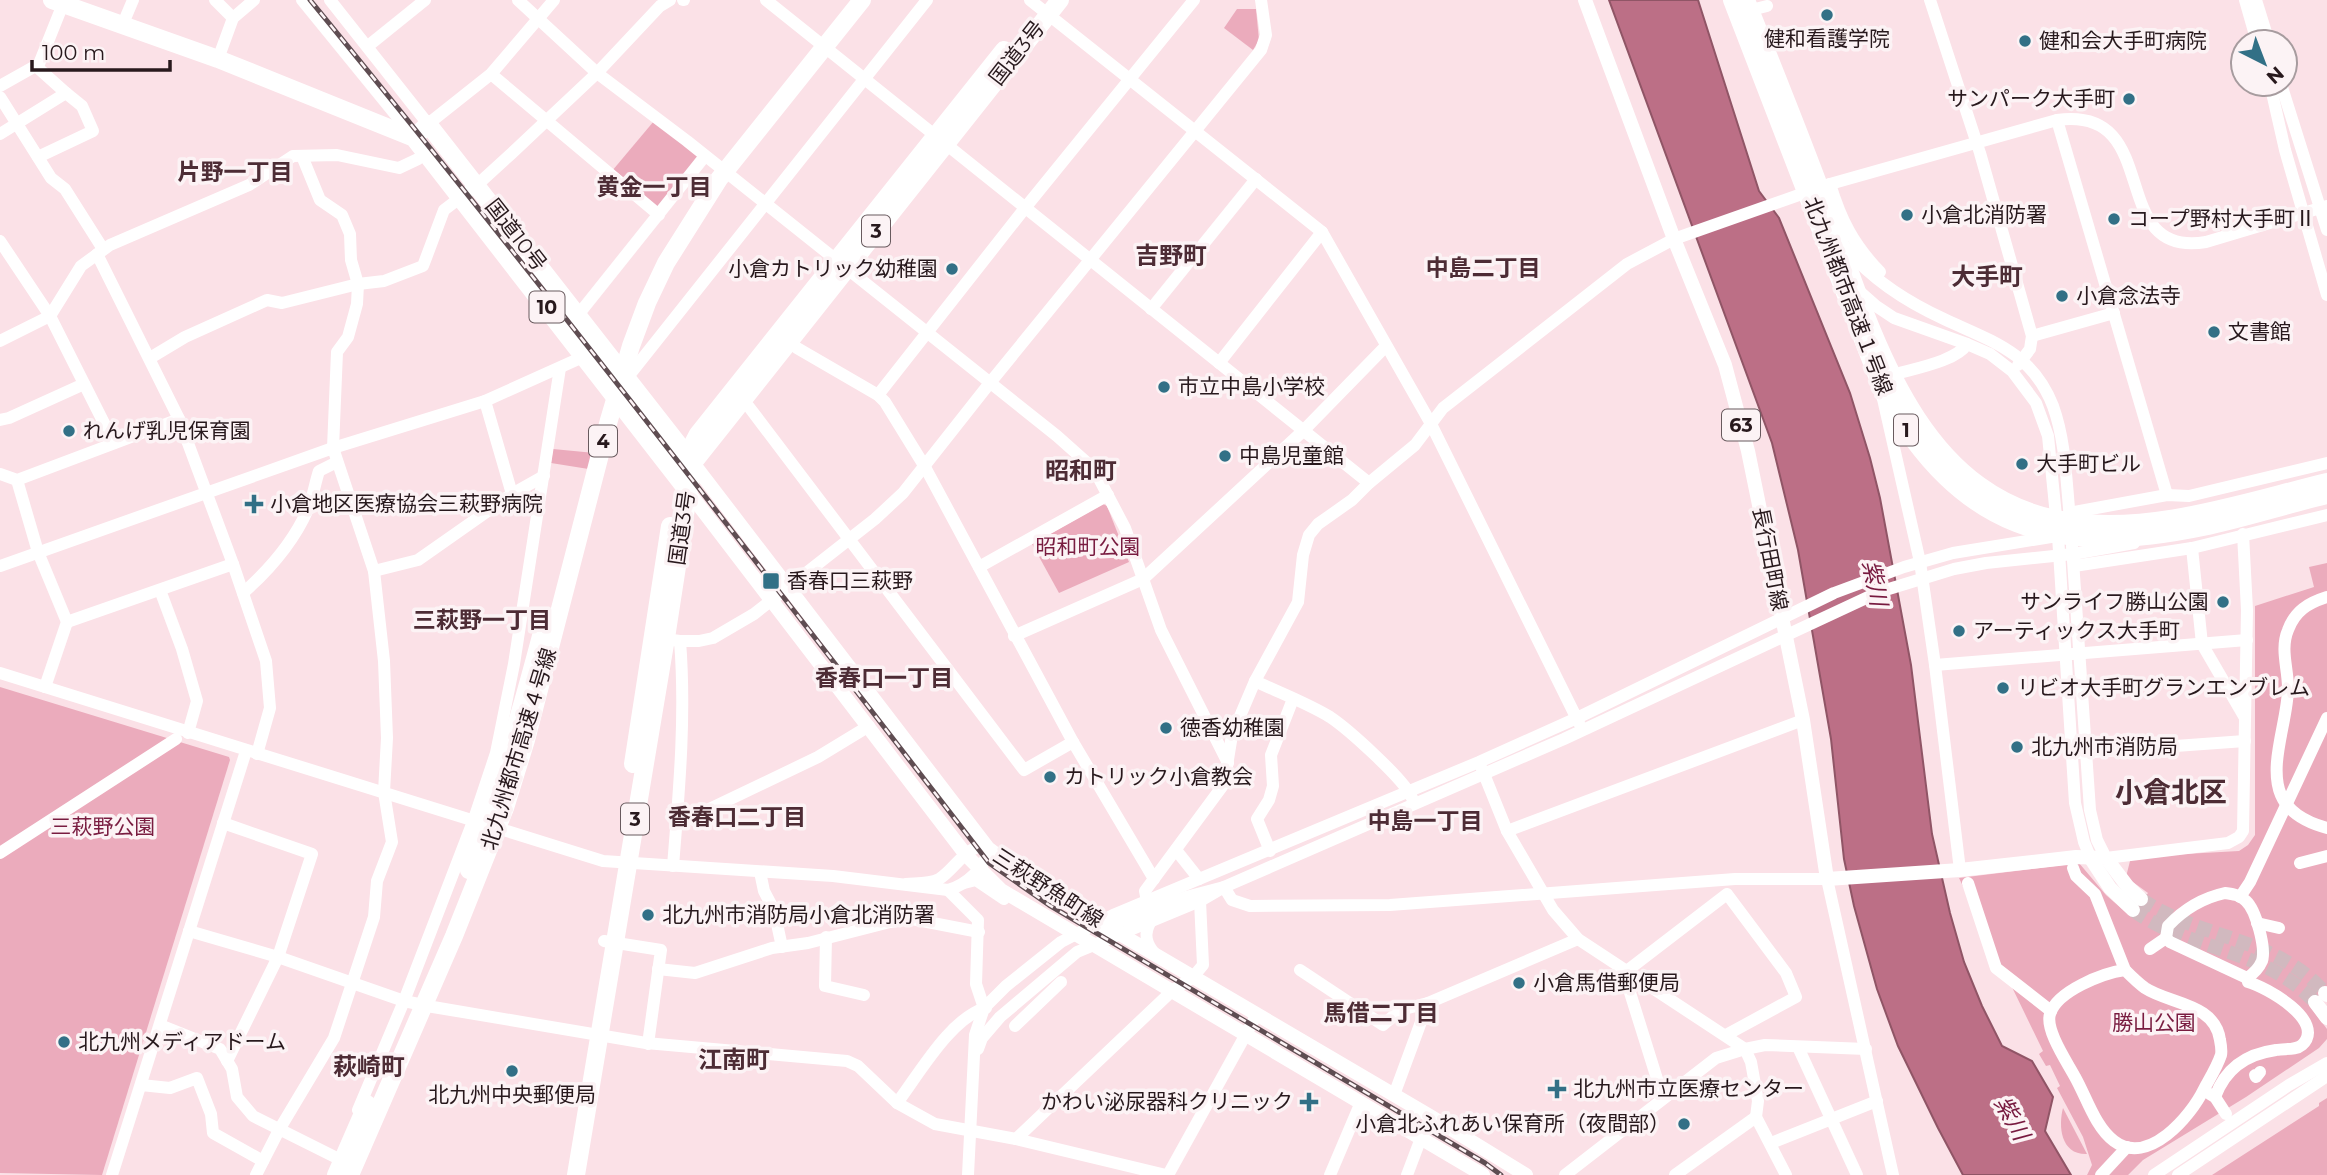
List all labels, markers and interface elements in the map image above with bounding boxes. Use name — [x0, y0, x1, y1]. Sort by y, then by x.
marker: 健和看護学院 — [1819, 7, 1835, 23]
street label: 国道3号 — [984, 16, 1049, 90]
place label: 健和看護学院 — [1764, 26, 1890, 51]
scale bar — [32, 28, 170, 72]
place label: 健和会大手町病院 — [2039, 28, 2207, 53]
north arrow — [2229, 28, 2299, 98]
marker: 健和会大手町病院 — [2017, 33, 2033, 49]
text: 100 m — [42, 40, 105, 65]
text: N — [2262, 62, 2288, 89]
place label: サンパーク大手町 — [1947, 86, 2115, 111]
marker: サンパーク大手町 — [2121, 91, 2137, 107]
district label: 片野一丁目 — [178, 158, 293, 186]
district label: 黄金一丁目 — [597, 173, 712, 201]
street label: 北九州都市高速１号線 — [1799, 193, 1898, 398]
street label: 国道10号 — [481, 194, 552, 276]
place label: 小倉北消防署 — [1921, 202, 2047, 227]
place label: コープ野村大手町Ⅱ — [2128, 206, 2316, 231]
marker: 小倉北消防署 — [1899, 207, 1915, 223]
marker: コープ野村大手町Ⅱ — [2106, 211, 2122, 227]
road number: 3 — [862, 216, 890, 246]
district label: 吉野町 — [1135, 241, 1207, 270]
district label: 中島二丁目 — [1426, 254, 1541, 282]
place label: 小倉カトリック幼稚園 — [728, 256, 938, 281]
marker: 小倉カトリック幼稚園 — [944, 261, 960, 277]
district label: 大手町 — [1951, 262, 2023, 291]
place label: 小倉念法寺 — [2076, 283, 2181, 308]
marker: 小倉念法寺 — [2054, 288, 2070, 304]
road number: 10 — [530, 292, 564, 322]
place label: 文書館 — [2228, 319, 2291, 344]
marker: 文書館 — [2206, 324, 2222, 340]
place label: 市立中島小学校 — [1178, 374, 1325, 399]
marker: 市立中島小学校 — [1156, 379, 1172, 395]
road number: 63 — [1722, 410, 1760, 440]
road number: 1 — [1894, 414, 1918, 446]
place label: れんげ乳児保育園 — [83, 418, 251, 443]
marker: れんげ乳児保育園 — [61, 423, 77, 439]
road number: 4 — [589, 426, 617, 456]
place label: 中島児童館 — [1239, 443, 1344, 468]
marker: 中島児童館 — [1217, 448, 1233, 464]
place label: 大手町ビル — [2036, 451, 2141, 476]
district label: 昭和町 — [1045, 456, 1117, 485]
marker: 大手町ビル — [2014, 456, 2030, 472]
street label: 国道3号 — [664, 489, 699, 567]
place label: 小倉地区医療協会三萩野病院 — [270, 491, 543, 516]
marker: 小倉地区医療協会三萩野病院 — [244, 494, 264, 514]
street label: 長行田町線 — [1748, 505, 1793, 613]
park label: 昭和町公園 — [1036, 534, 1141, 559]
water label: 紫川 — [1857, 558, 1894, 611]
place label: 香春口三萩野 — [787, 568, 913, 593]
marker: 香春口三萩野 — [761, 571, 781, 591]
place label: サンライフ勝山公園 — [2020, 589, 2209, 614]
marker: サンライフ勝山公園 — [2215, 594, 2231, 610]
district label: 三萩野一丁目 — [413, 606, 551, 634]
place label: アーティックス大手町 — [1973, 618, 2180, 643]
marker: アーティックス大手町 — [1951, 623, 1967, 639]
street label: 北九州都市高速４号線 — [476, 645, 561, 853]
district label: 香春口一丁目 — [815, 664, 953, 692]
place label: リビオ大手町グランエンブレム — [2017, 675, 2310, 700]
marker: リビオ大手町グランエンブレム — [1995, 680, 2011, 696]
place label: 徳香幼稚園 — [1180, 715, 1285, 740]
marker: 徳香幼稚園 — [1158, 720, 1174, 736]
place label: 北九州市消防局 — [2031, 734, 2178, 759]
marker: 北九州市消防局 — [2009, 739, 2025, 755]
place label: カトリック小倉教会 — [1064, 764, 1253, 789]
marker: カトリック小倉教会 — [1042, 769, 1058, 785]
district label: 小倉北区 — [2115, 775, 2227, 809]
district label: 香春口二丁目 — [668, 803, 806, 831]
road number: 3 — [621, 804, 649, 834]
district label: 中島一丁目 — [1368, 807, 1483, 835]
park label: 三萩野公園 — [51, 814, 156, 839]
street label: 三萩野魚町線 — [989, 843, 1108, 932]
place label: 北九州市消防局小倉北消防署 — [662, 902, 935, 927]
marker: 北九州市消防局小倉北消防署 — [640, 907, 656, 923]
place label: 小倉馬借郵便局 — [1533, 970, 1680, 995]
marker: 小倉馬借郵便局 — [1511, 975, 1527, 991]
district label: 馬借二丁目 — [1324, 999, 1439, 1027]
park label: 勝山公園 — [2112, 1010, 2196, 1035]
place label: 北九州メディアドーム — [78, 1029, 286, 1054]
marker: 北九州メディアドーム — [56, 1034, 72, 1050]
district label: 江南町 — [698, 1045, 770, 1074]
district label: 萩崎町 — [333, 1052, 405, 1081]
marker: 北九州中央郵便局 — [504, 1063, 520, 1079]
place label: 北九州市立医療センター — [1573, 1076, 1804, 1101]
marker: 北九州市立医療センター — [1547, 1079, 1567, 1099]
place label: 北九州中央郵便局 — [428, 1082, 596, 1107]
place label: かわい泌尿器科クリニック — [1041, 1089, 1293, 1114]
water label: 紫川 — [1989, 1091, 2037, 1148]
marker: かわい泌尿器科クリニック — [1299, 1092, 1319, 1112]
place label: 小倉北ふれあい保育所（夜間部） — [1355, 1111, 1670, 1136]
marker: 小倉北ふれあい保育所（夜間部） — [1676, 1116, 1692, 1132]

